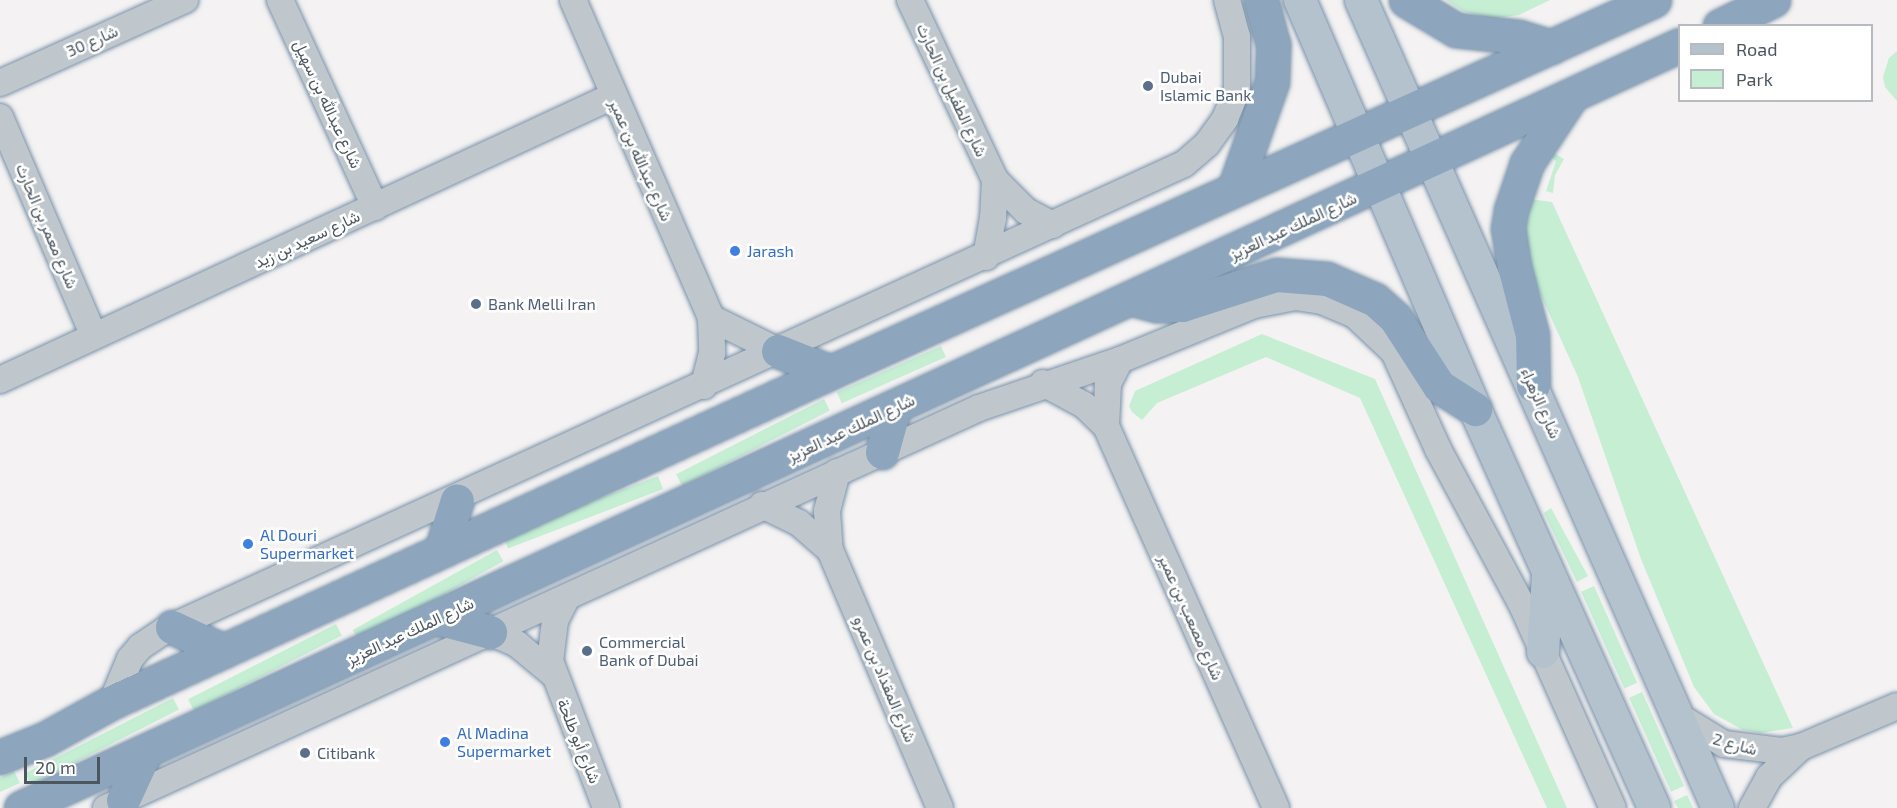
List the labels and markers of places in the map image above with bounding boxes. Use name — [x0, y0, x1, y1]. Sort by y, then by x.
place label: Dubai Islamic Bank — [1160, 67, 1251, 105]
marker: Dubai Islamic Bank — [1141, 79, 1155, 93]
place label: Jarash — [747, 241, 794, 261]
marker: Jarash — [728, 244, 742, 258]
place label: Bank Melli Iran — [488, 294, 596, 314]
marker: Bank Melli Iran — [469, 297, 483, 311]
place label: Al Douri Supermarket — [260, 525, 354, 563]
marker: Al Douri Supermarket — [241, 537, 255, 551]
place label: Commercial Bank of Dubai — [599, 632, 699, 670]
marker: Commercial Bank of Dubai — [580, 644, 594, 658]
place label: Al Madina Supermarket — [457, 723, 551, 761]
marker: Al Madina Supermarket — [438, 735, 452, 749]
place label: Citibank — [317, 743, 375, 763]
marker: Citibank — [298, 746, 312, 760]

